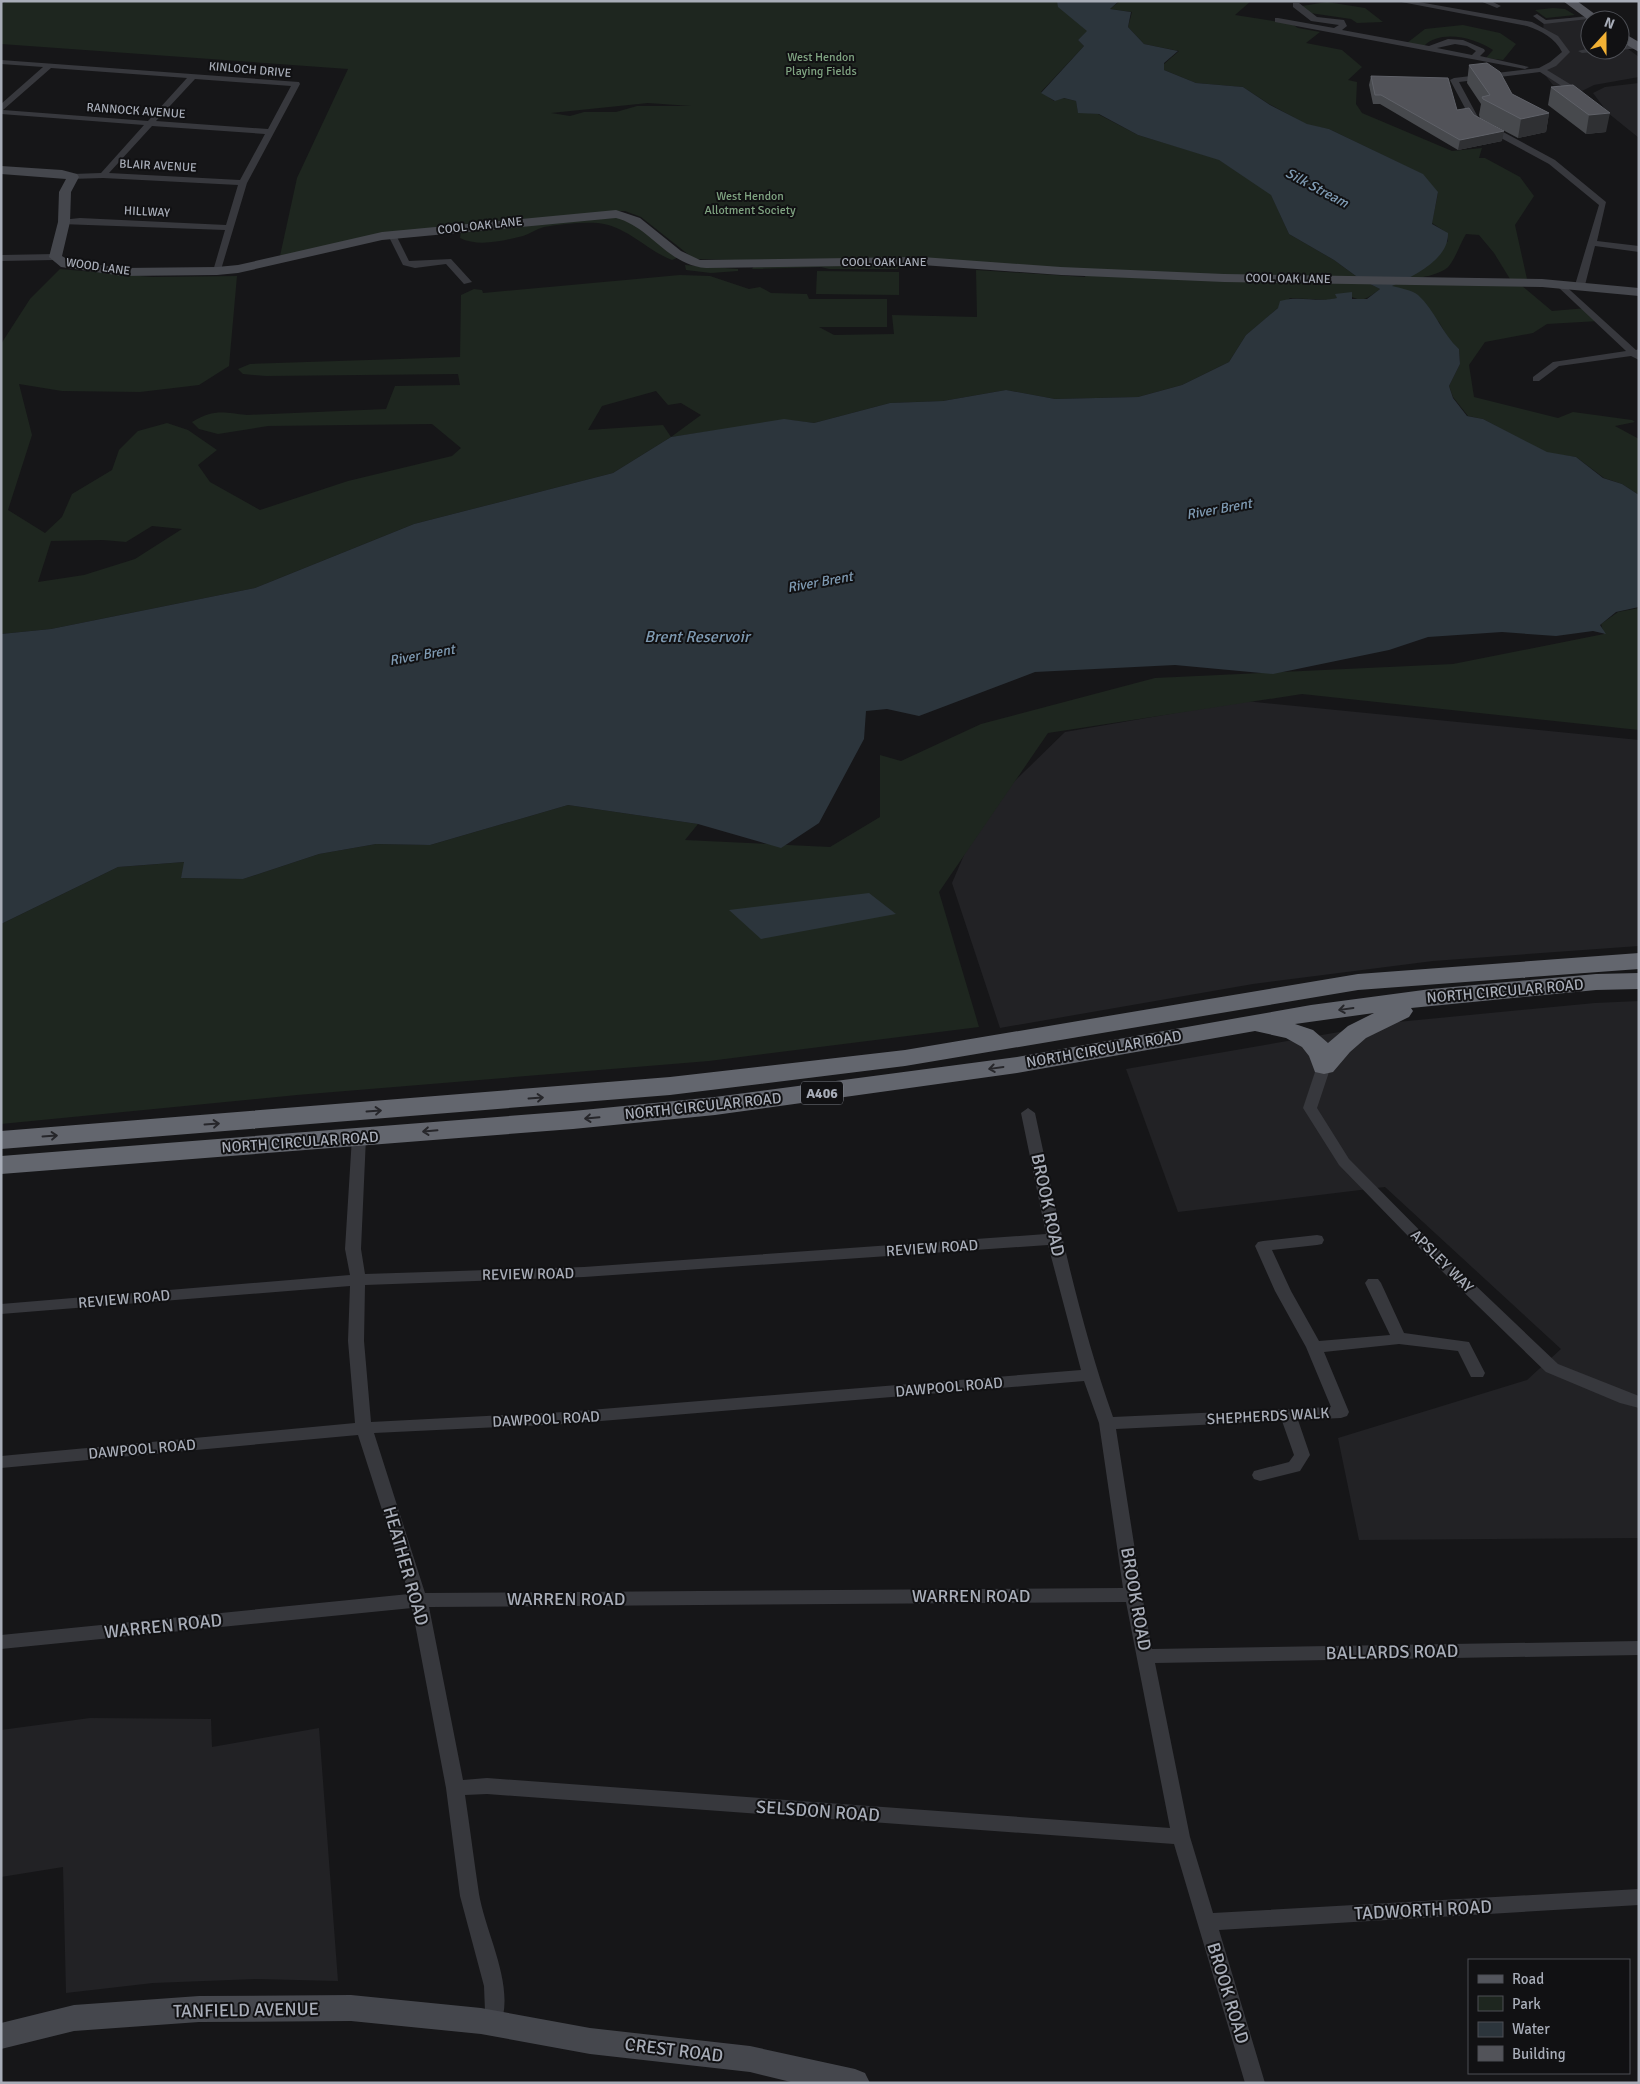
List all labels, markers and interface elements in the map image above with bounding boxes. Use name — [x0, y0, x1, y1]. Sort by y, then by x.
north arrow — [1580, 10, 1630, 60]
text: N — [1602, 14, 1617, 33]
park label: West Hendon Playing Fields — [785, 50, 857, 79]
street label: KINLOCH DRIVE — [208, 59, 292, 81]
street label: RANNOCK AVENUE — [86, 100, 186, 122]
street label: BLAIR AVENUE — [119, 156, 197, 176]
water label: Silk Stream — [1283, 164, 1352, 212]
park label: West Hendon Allotment Society — [704, 189, 796, 218]
street label: HILLWAY — [124, 203, 170, 221]
street label: COOL OAK LANE — [437, 214, 523, 238]
street label: WOOD LANE — [65, 255, 131, 279]
street label: COOL OAK LANE — [841, 255, 927, 270]
street label: COOL OAK LANE — [1245, 271, 1331, 287]
water label: River Brent — [1185, 495, 1255, 523]
water label: River Brent — [786, 568, 856, 596]
water label: Brent Reservoir — [644, 627, 752, 647]
water label: River Brent — [388, 641, 458, 669]
street label: NORTH CIRCULAR ROAD — [1426, 975, 1584, 1007]
one-way arrow — [1339, 1004, 1355, 1014]
street label: NORTH CIRCULAR ROAD — [1025, 1026, 1183, 1072]
one-way arrow — [989, 1063, 1005, 1073]
road number: A406 — [801, 1082, 843, 1104]
street label: NORTH CIRCULAR ROAD — [624, 1089, 782, 1123]
one-way arrow — [528, 1094, 544, 1103]
one-way arrow — [366, 1106, 382, 1116]
one-way arrow — [584, 1113, 600, 1123]
one-way arrow — [204, 1119, 220, 1128]
one-way arrow — [422, 1127, 438, 1136]
street label: NORTH CIRCULAR ROAD — [221, 1128, 379, 1156]
one-way arrow — [42, 1132, 58, 1141]
street label: BROOK ROAD — [1026, 1152, 1070, 1258]
street label: APSLEY WAY — [1407, 1226, 1477, 1296]
street label: REVIEW ROAD — [885, 1236, 979, 1260]
street label: REVIEW ROAD — [482, 1264, 574, 1284]
street label: REVIEW ROAD — [77, 1286, 171, 1312]
street label: DAWPOOL ROAD — [895, 1373, 1003, 1401]
street label: SHEPHERDS WALK — [1206, 1404, 1330, 1428]
street label: DAWPOOL ROAD — [492, 1407, 600, 1431]
street label: DAWPOOL ROAD — [88, 1435, 196, 1463]
street label: HEATHER ROAD — [378, 1504, 434, 1628]
street label: BROOK ROAD — [1116, 1546, 1156, 1652]
street label: WARREN ROAD — [912, 1585, 1030, 1607]
street label: WARREN ROAD — [507, 1588, 625, 1610]
street label: WARREN ROAD — [103, 1609, 223, 1643]
street label: BALLARDS ROAD — [1326, 1640, 1458, 1664]
street label: SELSDON ROAD — [755, 1796, 881, 1826]
street label: TADWORTH ROAD — [1354, 1895, 1492, 1925]
street label: BROOK ROAD — [1202, 1940, 1254, 2046]
legend — [1468, 1959, 1630, 2074]
text: Road — [1512, 1970, 1544, 1988]
text: Park — [1512, 1995, 1541, 2013]
street label: TANFIELD AVENUE — [173, 1998, 319, 2022]
text: Water — [1512, 2020, 1550, 2038]
street label: CREST ROAD — [624, 2033, 724, 2067]
text: Building — [1512, 2045, 1566, 2063]

